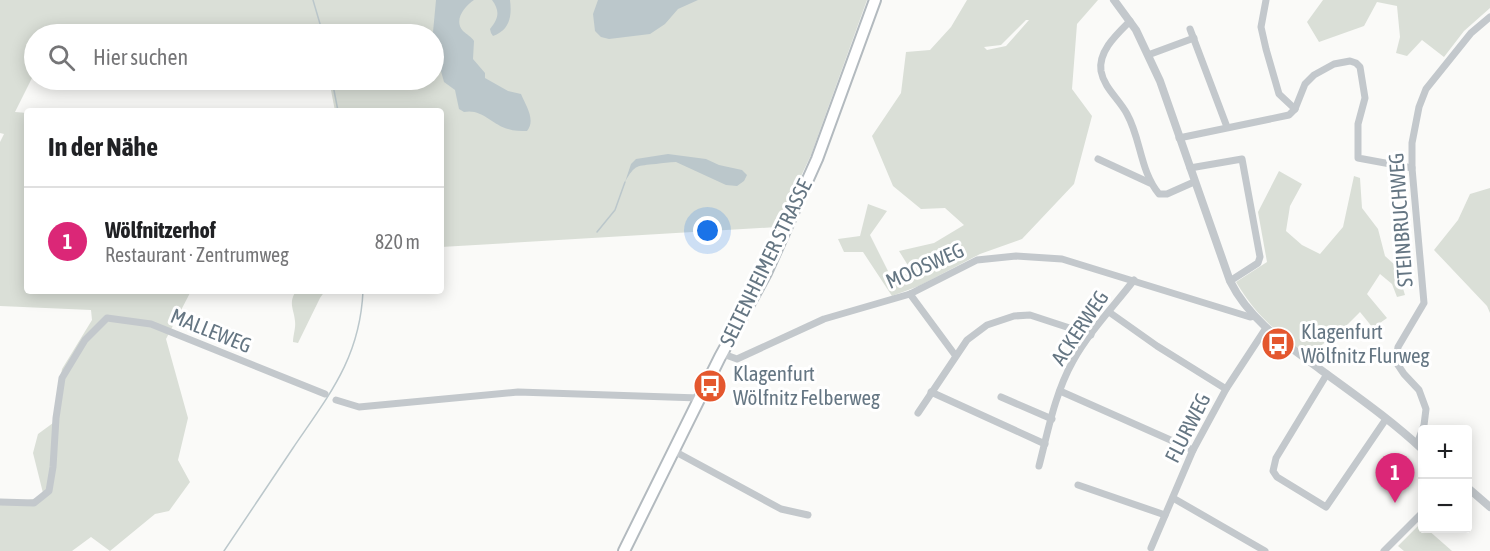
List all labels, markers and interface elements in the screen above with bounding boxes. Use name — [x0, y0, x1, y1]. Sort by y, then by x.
search box — [24, 24, 444, 90]
icon: search — [45, 41, 78, 74]
text: Hier suchen — [93, 44, 188, 70]
text: In der Nähe — [48, 132, 158, 162]
street label: STEINBRUCHWEG — [1383, 152, 1417, 288]
street label: SELTENHEIMER STRASSE — [714, 175, 816, 350]
your location — [693, 216, 722, 245]
text: Wölfnitzerhof — [105, 217, 216, 243]
text: 1 — [63, 230, 72, 253]
text: 820 m — [375, 230, 420, 253]
street label: MOOSWEG — [882, 237, 967, 293]
text: Restaurant · Zentrumweg — [105, 243, 289, 266]
street label: ACKERWEG — [1046, 286, 1113, 369]
street label: MALLEWEG — [168, 303, 255, 357]
place label: Klagenfurt Wölfnitz Flurweg — [1301, 319, 1430, 367]
bus stop icon: Klagenfurt Wölfnitz Flurweg — [1260, 326, 1296, 362]
place label: Klagenfurt Wölfnitz Felberweg — [733, 361, 880, 409]
bus stop icon: Klagenfurt Wölfnitz Felberweg — [692, 368, 728, 404]
street label: FLURWEG — [1159, 389, 1215, 466]
map controls — [1418, 425, 1472, 533]
button: + — [1418, 425, 1472, 479]
pin: 1 — [1376, 454, 1414, 503]
button: − — [1418, 479, 1472, 533]

